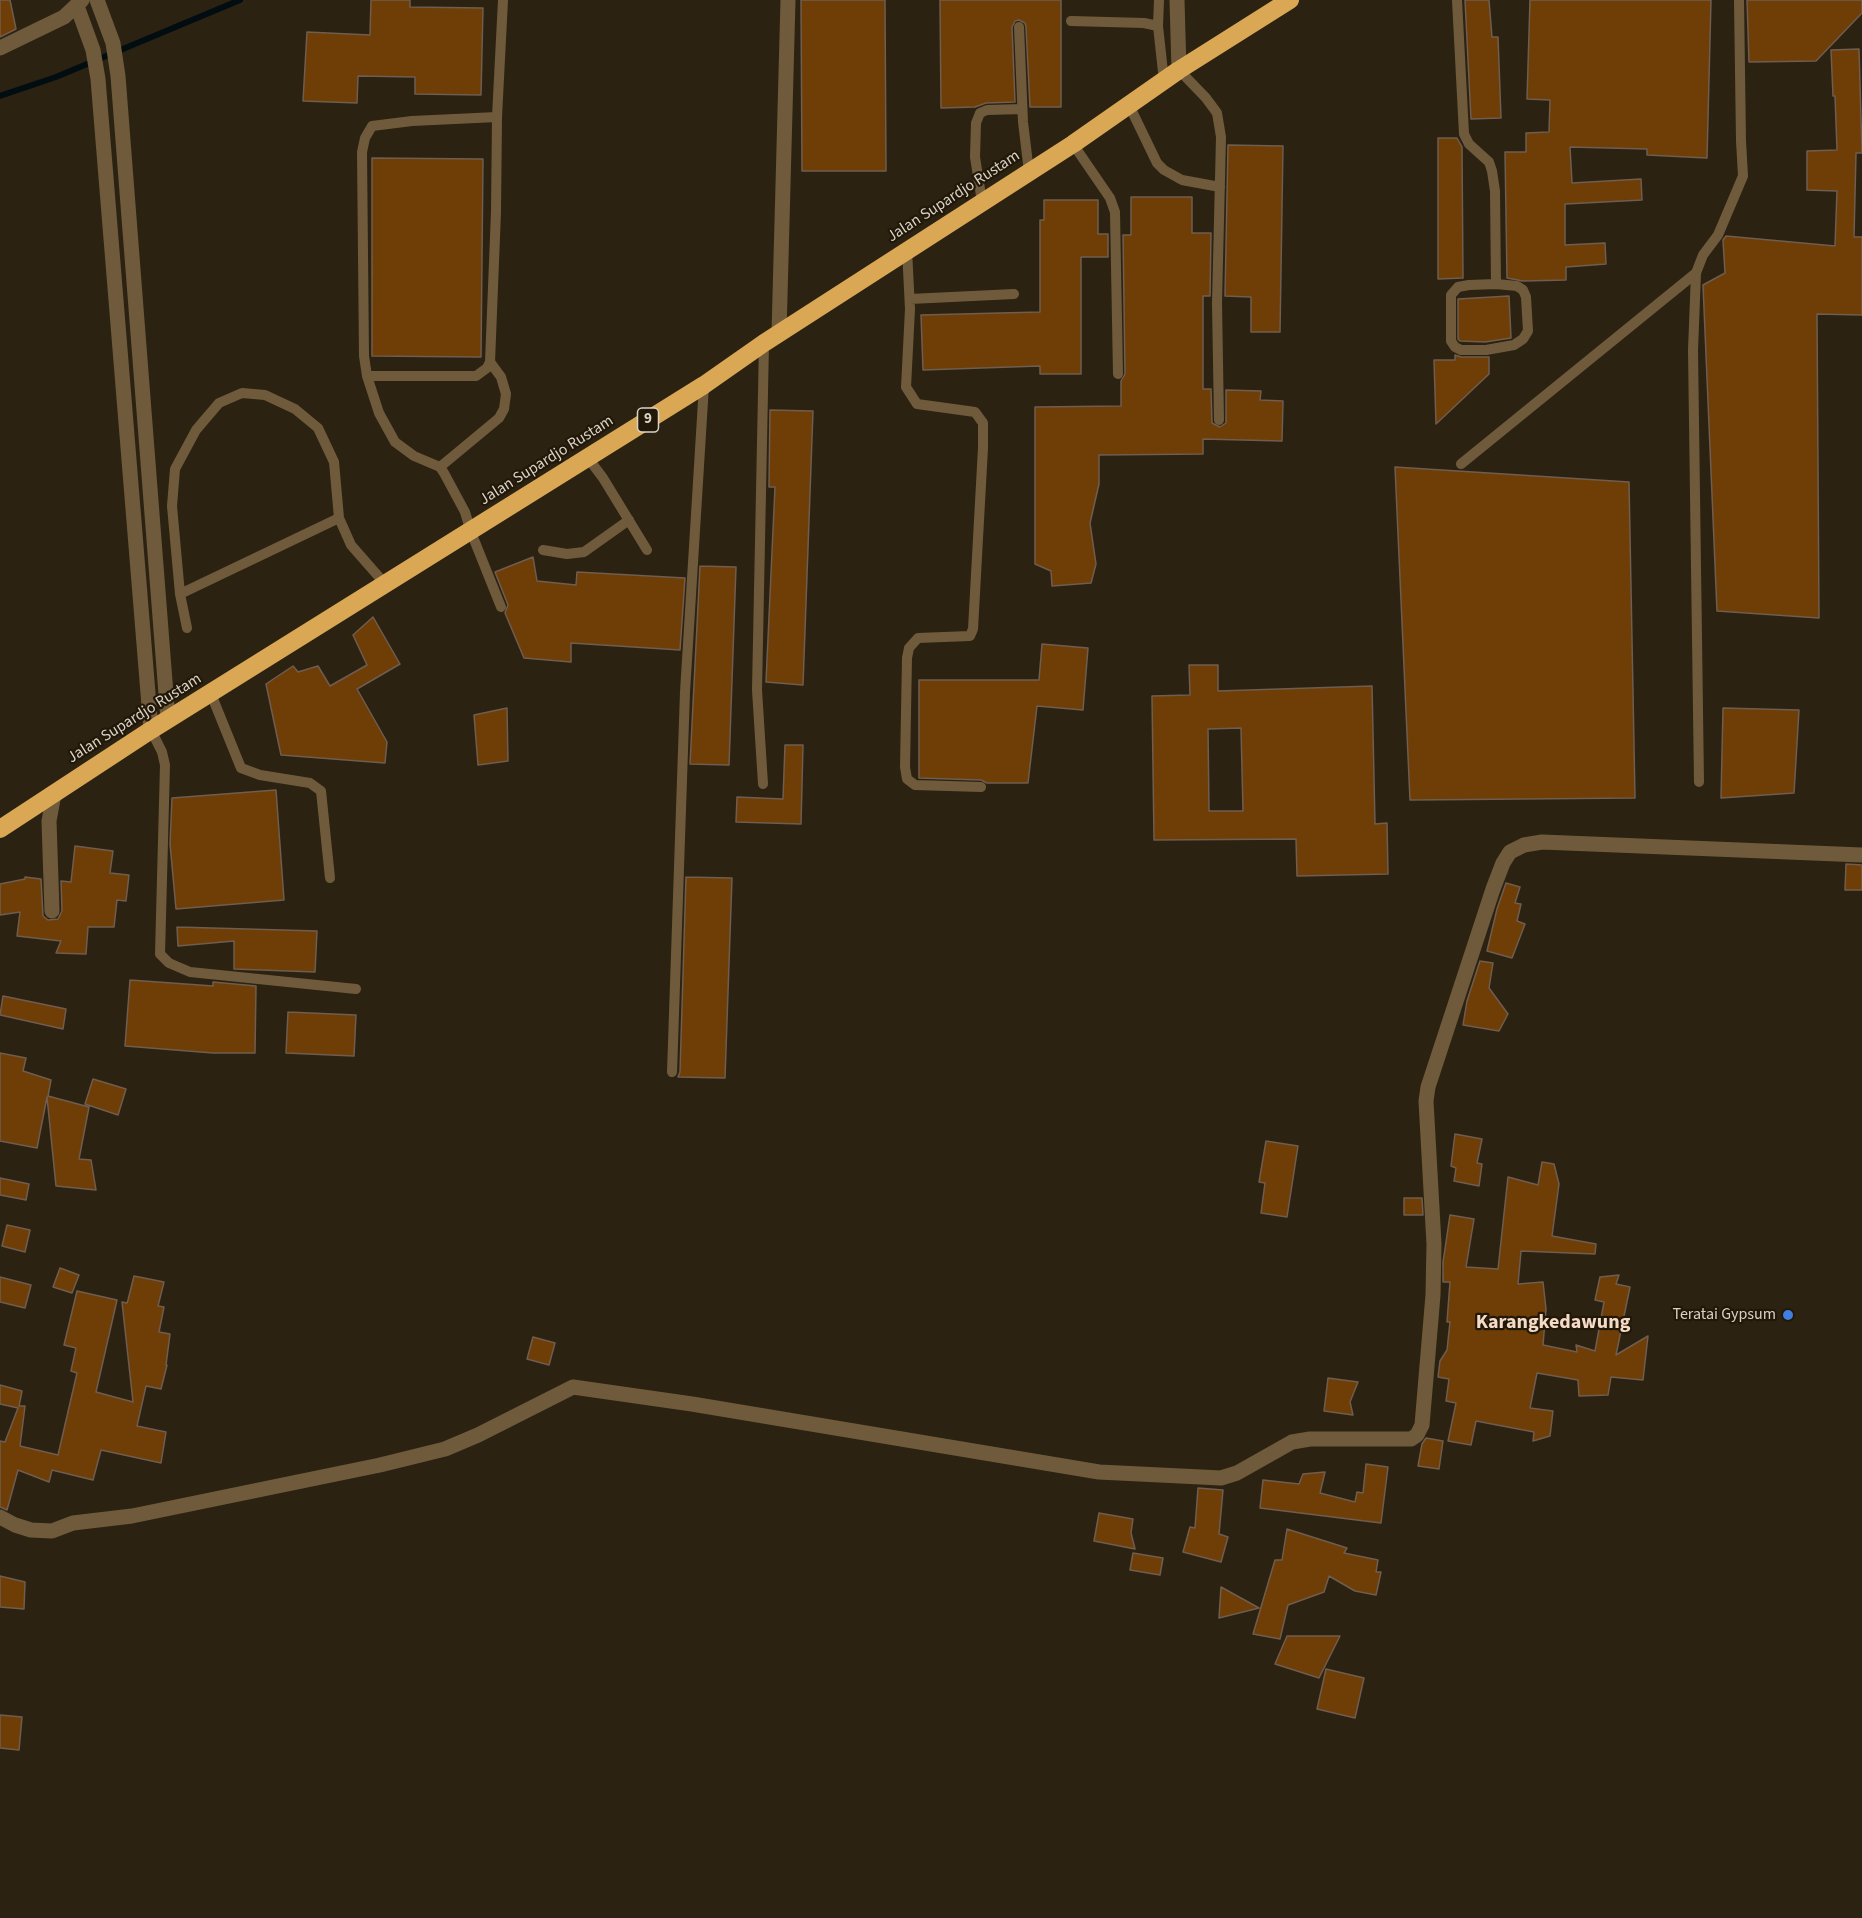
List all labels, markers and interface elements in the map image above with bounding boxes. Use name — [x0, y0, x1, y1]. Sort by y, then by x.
street label: Jalan Supardjo Rustam — [884, 147, 1024, 247]
road number: 9 — [638, 408, 658, 432]
street label: Jalan Supardjo Rustam — [476, 412, 618, 510]
street label: Jalan Supardjo Rustam — [64, 670, 206, 768]
place label: Teratai Gypsum — [1672, 1305, 1776, 1325]
marker: Teratai Gypsum — [1781, 1308, 1795, 1322]
district label: Karangkedawung — [1476, 1312, 1630, 1336]

